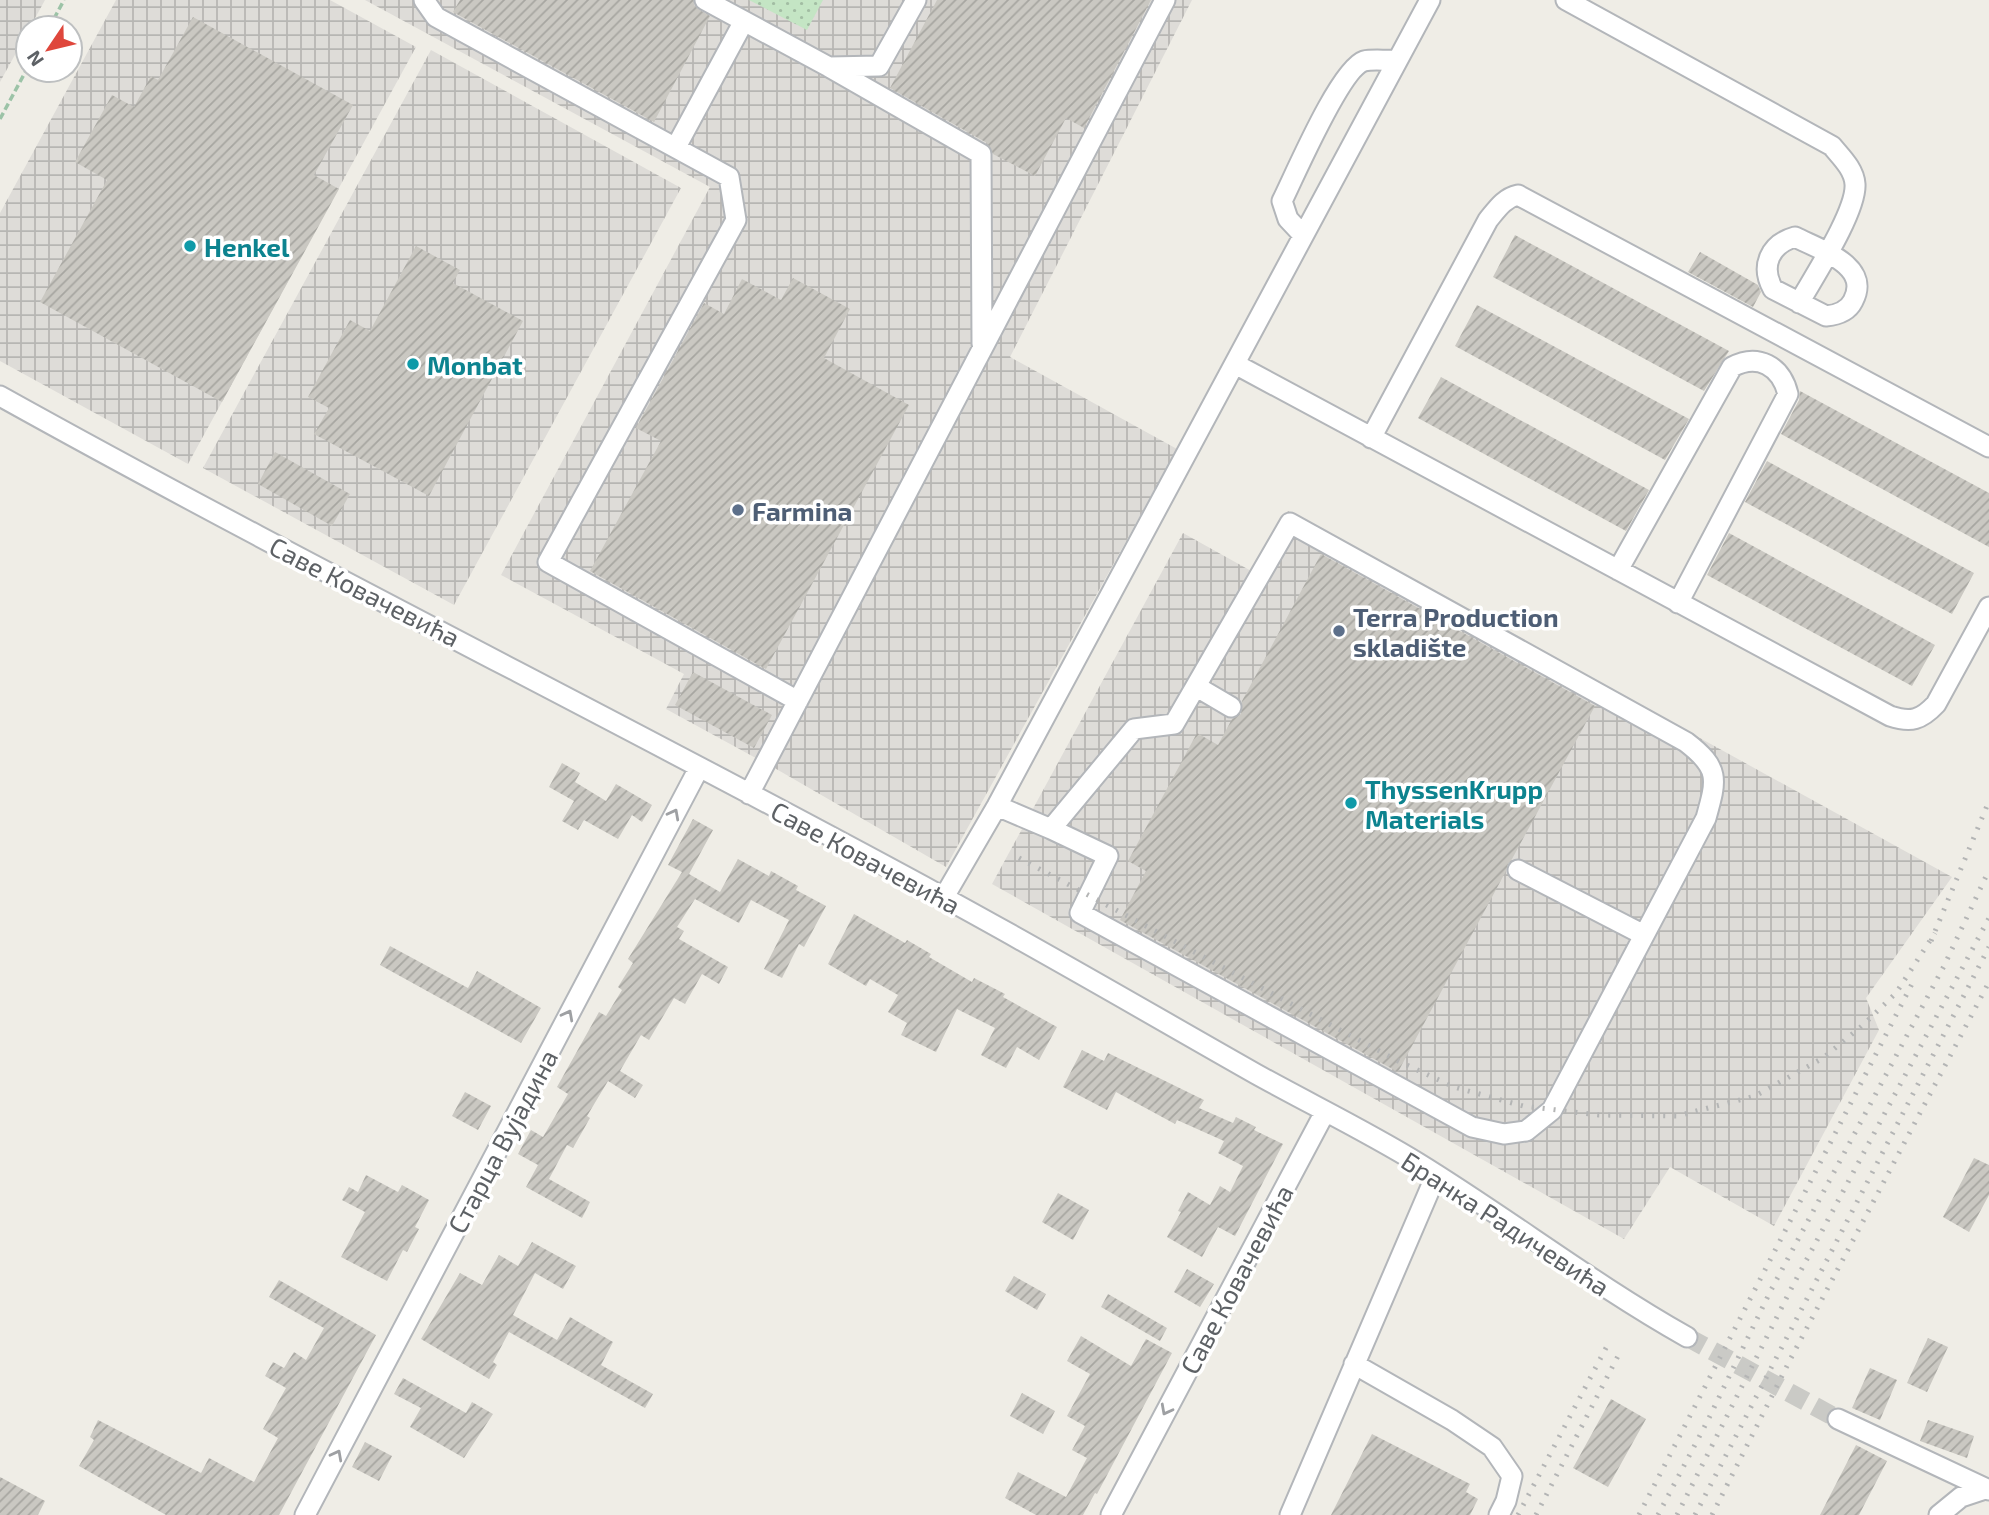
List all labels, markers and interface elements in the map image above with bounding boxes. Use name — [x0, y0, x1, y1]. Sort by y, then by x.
north arrow — [14, 14, 84, 84]
text: N — [21, 47, 48, 71]
place label: Henkel — [204, 231, 290, 262]
marker: Henkel — [182, 238, 198, 254]
place label: Monbat — [427, 349, 523, 380]
marker: Monbat — [405, 356, 421, 372]
place label: Farmina — [752, 495, 852, 526]
marker: Farmina — [730, 502, 746, 518]
street label: Саве Ковачевића — [265, 530, 465, 652]
place label: Terra Production skladište — [1353, 601, 1559, 662]
marker: Terra Production skladište — [1331, 623, 1347, 639]
place label: ThyssenKrupp Materials — [1365, 773, 1543, 834]
street label: Саве Ковачевића — [766, 794, 966, 920]
marker: ThyssenKrupp Materials — [1343, 795, 1359, 811]
one-way arrow — [666, 808, 680, 821]
one-way arrow — [560, 1010, 574, 1022]
street label: Старца Вујадина — [441, 1044, 564, 1239]
street label: Бранка Радичевића — [1396, 1144, 1616, 1302]
street label: Саве Ковачевића — [1173, 1179, 1299, 1379]
one-way arrow — [1161, 1403, 1174, 1416]
one-way arrow — [328, 1449, 342, 1462]

